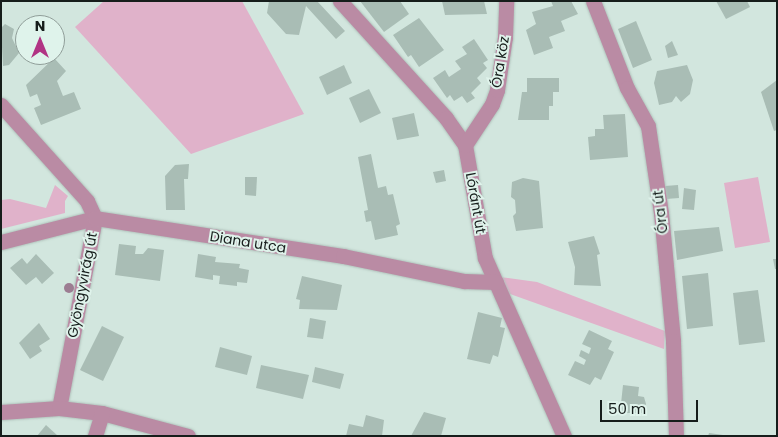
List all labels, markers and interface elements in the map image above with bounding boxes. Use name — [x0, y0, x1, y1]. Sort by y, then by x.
north arrow — [15, 15, 65, 65]
text: N — [35, 16, 45, 36]
street label: Óra köz — [488, 35, 512, 89]
street label: Lóránt út — [462, 171, 490, 235]
street label: Óra út — [649, 189, 671, 235]
street label: Diana utca — [209, 228, 287, 256]
street label: Gyöngyvirág út — [64, 231, 100, 339]
scale bar — [603, 390, 700, 422]
text: 50 m — [608, 398, 646, 419]

